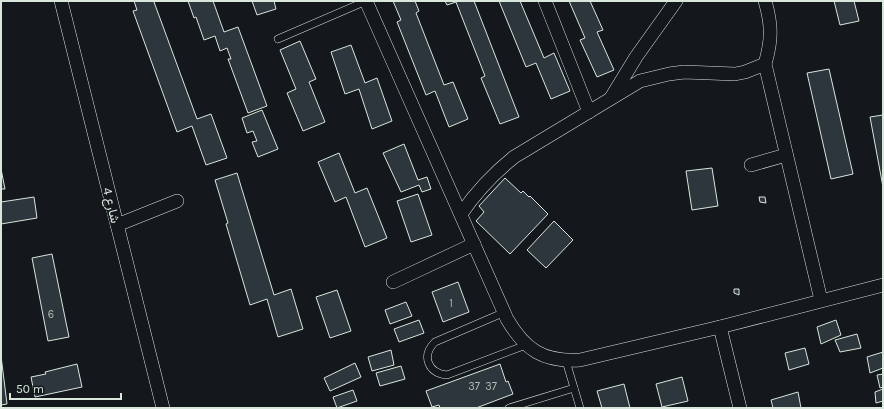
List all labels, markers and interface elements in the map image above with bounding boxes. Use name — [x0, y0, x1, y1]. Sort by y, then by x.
street label: شارع 4 — [98, 186, 123, 225]
house number: 1 — [449, 297, 453, 310]
house number: 6 — [48, 308, 54, 321]
scale bar — [10, 375, 121, 401]
house number: 37 — [468, 380, 480, 393]
house number: 37 — [485, 380, 497, 393]
text: 50 m — [16, 382, 44, 396]

